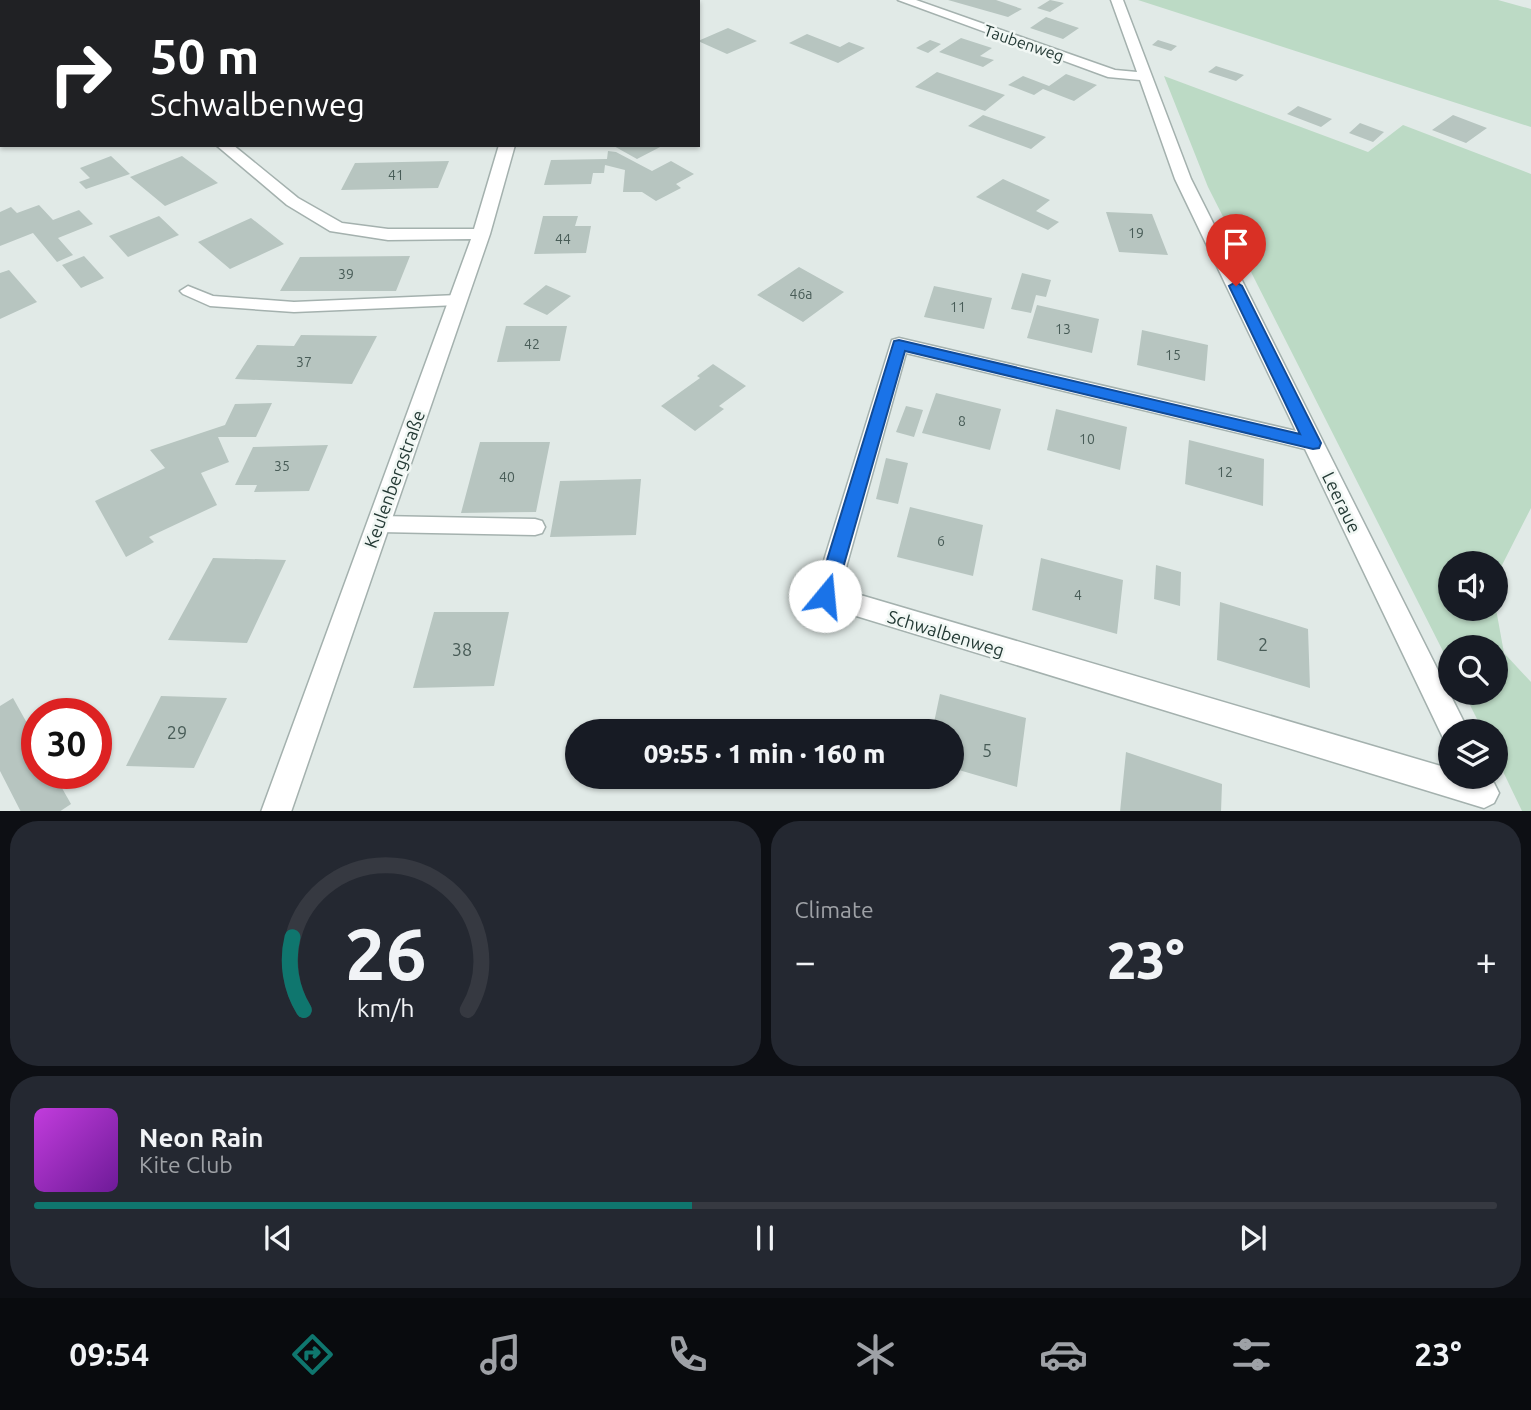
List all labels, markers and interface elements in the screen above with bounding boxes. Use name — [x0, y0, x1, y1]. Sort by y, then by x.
street label: Taubenweg — [982, 21, 1066, 65]
icon: right — [35, 28, 126, 119]
text: 50 m — [150, 28, 259, 83]
text: Schwalbenweg — [150, 86, 365, 122]
house number: 41 — [388, 167, 404, 183]
pin — [1206, 214, 1266, 286]
house number: 19 — [1128, 225, 1144, 241]
icon: arrive — [1217, 225, 1255, 263]
house number: 44 — [555, 231, 571, 247]
house number: 39 — [338, 266, 354, 282]
house number: 46a — [790, 286, 813, 302]
house number: 11 — [950, 299, 966, 315]
house number: 13 — [1055, 321, 1071, 337]
house number: 42 — [524, 336, 540, 352]
house number: 15 — [1165, 347, 1181, 363]
house number: 37 — [296, 354, 312, 370]
street label: Keulenbergstraße — [360, 407, 428, 551]
house number: 8 — [958, 413, 966, 429]
house number: 10 — [1079, 431, 1095, 447]
house number: 35 — [274, 458, 290, 474]
house number: 12 — [1217, 464, 1233, 480]
street label: Leeraue — [1319, 468, 1365, 536]
house number: 40 — [499, 469, 515, 485]
house number: 6 — [937, 533, 945, 549]
map controls — [1438, 551, 1508, 789]
button: sound — [1438, 551, 1508, 621]
position arrow — [788, 559, 862, 633]
house number: 4 — [1074, 587, 1082, 603]
street label: Schwalbenweg — [885, 606, 1007, 660]
house number: 2 — [1258, 634, 1268, 654]
button: search — [1438, 635, 1508, 705]
house number: 38 — [452, 639, 472, 659]
speed limit sign: 30 — [21, 698, 112, 789]
button: layers — [1438, 719, 1508, 789]
house number: 29 — [167, 722, 187, 742]
text: 09:55 · 1 min · 160 m — [644, 739, 885, 768]
house number: 5 — [982, 740, 992, 760]
text: Climate — [795, 897, 874, 922]
text: 26 — [344, 912, 426, 994]
text: 23° — [1107, 931, 1185, 989]
text: − — [795, 940, 816, 982]
text: + — [1476, 940, 1497, 982]
text: km/h — [356, 993, 414, 1021]
text: Neon Rain — [139, 1123, 264, 1152]
text: Kite Club — [139, 1152, 233, 1177]
icon: previous — [259, 1219, 297, 1257]
icon: pause — [746, 1219, 784, 1257]
icon: next — [1234, 1219, 1272, 1257]
icon: directions — [288, 1330, 337, 1379]
icon: music — [476, 1330, 525, 1379]
icon: phone — [663, 1330, 712, 1379]
icon: climate — [851, 1330, 900, 1379]
icon: car — [1039, 1330, 1088, 1379]
icon: filters — [1227, 1330, 1276, 1379]
text: 09:54 — [69, 1336, 149, 1372]
text: 23° — [1414, 1336, 1462, 1372]

